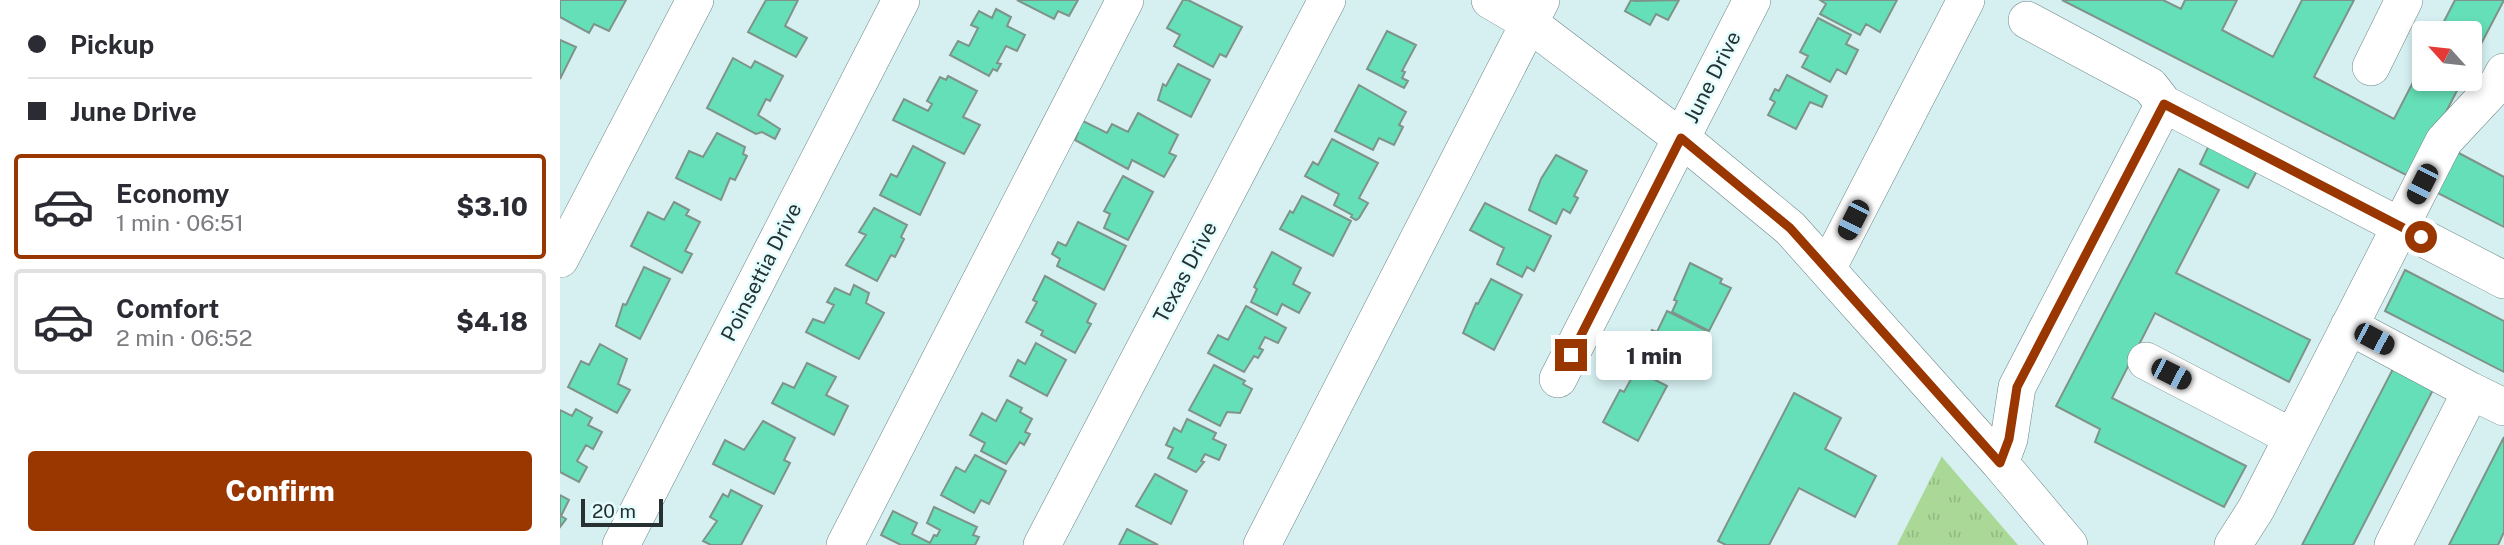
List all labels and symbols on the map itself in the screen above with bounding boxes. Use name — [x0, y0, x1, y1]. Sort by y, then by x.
north arrow — [2412, 21, 2482, 91]
street label: June Drive — [1678, 27, 1746, 127]
car — [2404, 161, 2441, 207]
car — [1835, 197, 1872, 243]
street label: Poinsettia Drive — [715, 199, 807, 345]
street label: Texas Drive — [1148, 217, 1222, 327]
route start — [2405, 221, 2437, 253]
car — [2351, 320, 2398, 358]
callout: 1 min — [1596, 330, 1711, 380]
route end — [1555, 339, 1587, 371]
car — [2148, 355, 2195, 393]
scale bar — [581, 496, 663, 528]

